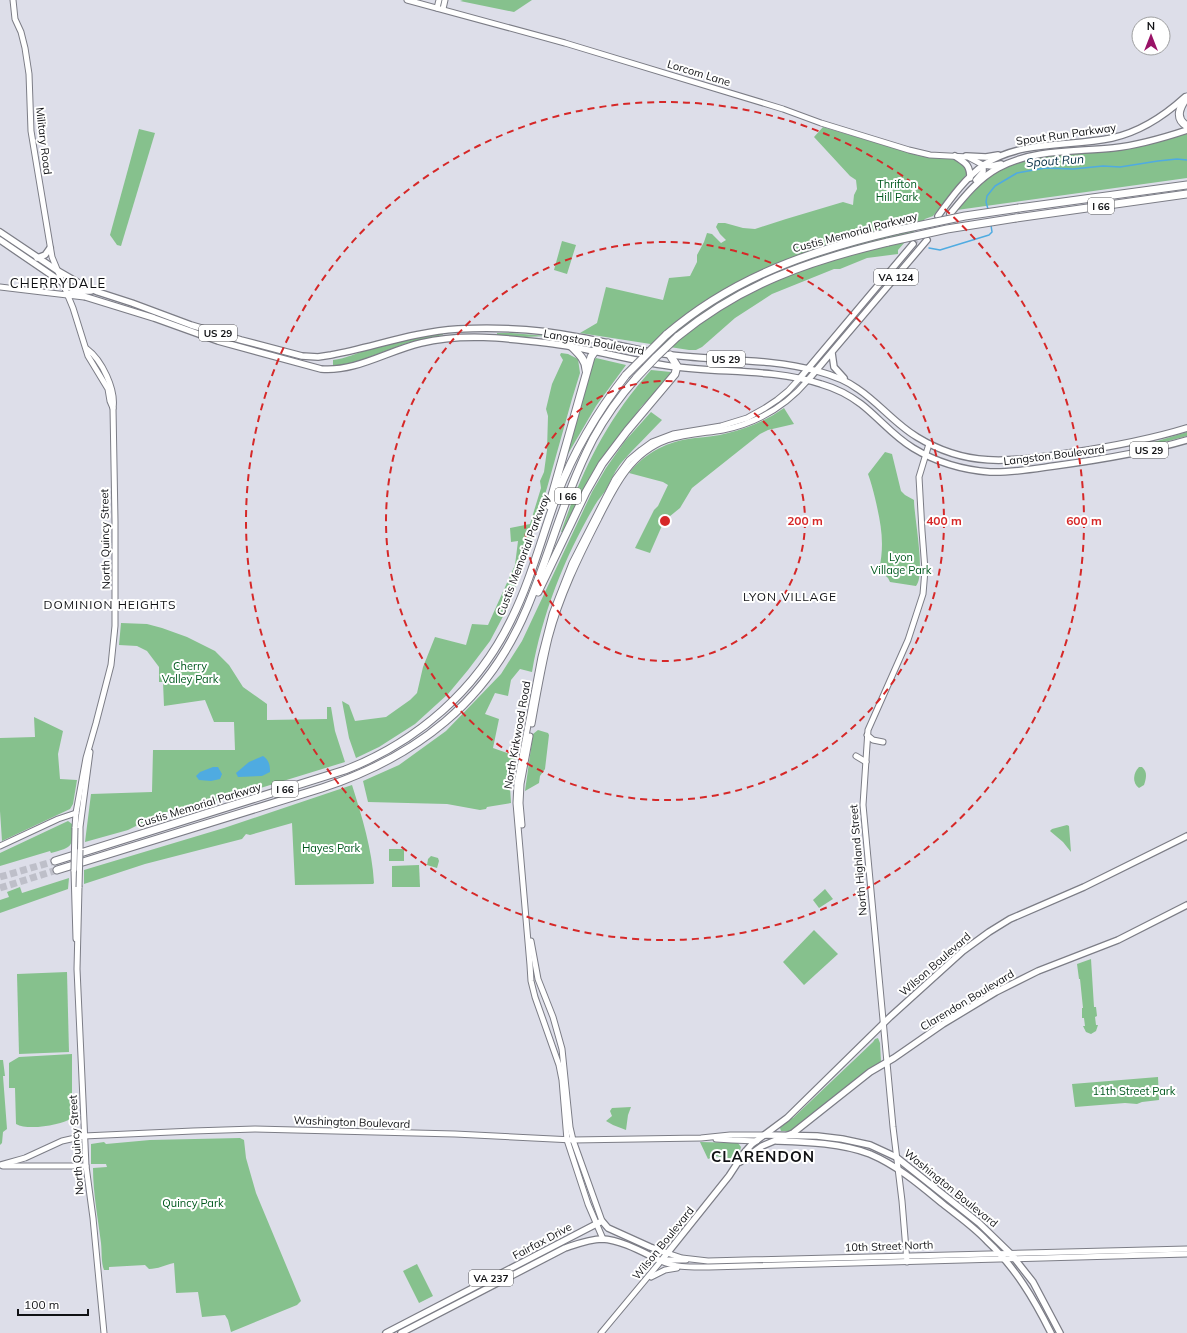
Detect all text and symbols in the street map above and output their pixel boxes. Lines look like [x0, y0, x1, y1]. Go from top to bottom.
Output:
north arrow [1131, 16, 1171, 56]
text: N [1147, 19, 1155, 33]
street label: Lorcom Lane [666, 57, 732, 89]
street label: Military Road [33, 107, 55, 175]
street label: Spout Run Parkway [1015, 120, 1117, 148]
water label: Spout Run [1025, 151, 1084, 170]
park label: Thrifton Hill Park [876, 177, 918, 204]
road number: I 66 [1088, 198, 1114, 214]
street label: Custis Memorial Parkway [791, 209, 919, 255]
road number: VA 124 [874, 269, 918, 285]
district label: CHERRYDALE [10, 275, 106, 291]
road number: US 29 [199, 325, 237, 341]
street label: Langston Boulevard [543, 326, 645, 358]
road number: US 29 [707, 351, 745, 367]
street label: Langston Boulevard [1003, 442, 1105, 468]
road number: US 29 [1130, 442, 1168, 458]
road number: I 66 [555, 488, 581, 504]
street label: North Quincy Street [97, 489, 113, 589]
street label: Custis Memorial Parkway [493, 492, 553, 618]
text: 200 m [787, 513, 823, 528]
text: 400 m [926, 513, 962, 528]
text: 600 m [1066, 513, 1102, 528]
centre of rings [658, 514, 672, 528]
park label: Lyon Village Park [871, 550, 932, 577]
district label: LYON VILLAGE [743, 589, 837, 604]
district label: DOMINION HEIGHTS [44, 597, 176, 612]
park label: Cherry Valley Park [162, 659, 219, 686]
street label: North Kirkwood Road [501, 680, 533, 790]
street label: Custis Memorial Parkway [135, 779, 263, 831]
road number: I 66 [272, 781, 298, 797]
street label: North Highland Street [846, 804, 870, 916]
park label: Hayes Park [302, 841, 360, 855]
street label: Wilson Boulevard [896, 929, 974, 999]
street label: Clarendon Boulevard [918, 966, 1016, 1034]
park label: 11th Street Park [1093, 1084, 1176, 1098]
street label: North Quincy Street [66, 1094, 86, 1196]
street label: Washington Boulevard [293, 1113, 411, 1131]
street label: Washington Boulevard [901, 1146, 1001, 1230]
district label: CLARENDON [711, 1147, 815, 1166]
park label: Quincy Park [162, 1196, 224, 1210]
street label: Wilson Boulevard [629, 1204, 697, 1282]
street label: Fairfax Drive [510, 1220, 574, 1262]
street label: 10th Street North [844, 1237, 934, 1255]
road number: VA 237 [469, 1270, 513, 1286]
scale bar [18, 1291, 88, 1317]
text: 100 m [24, 1297, 59, 1312]

